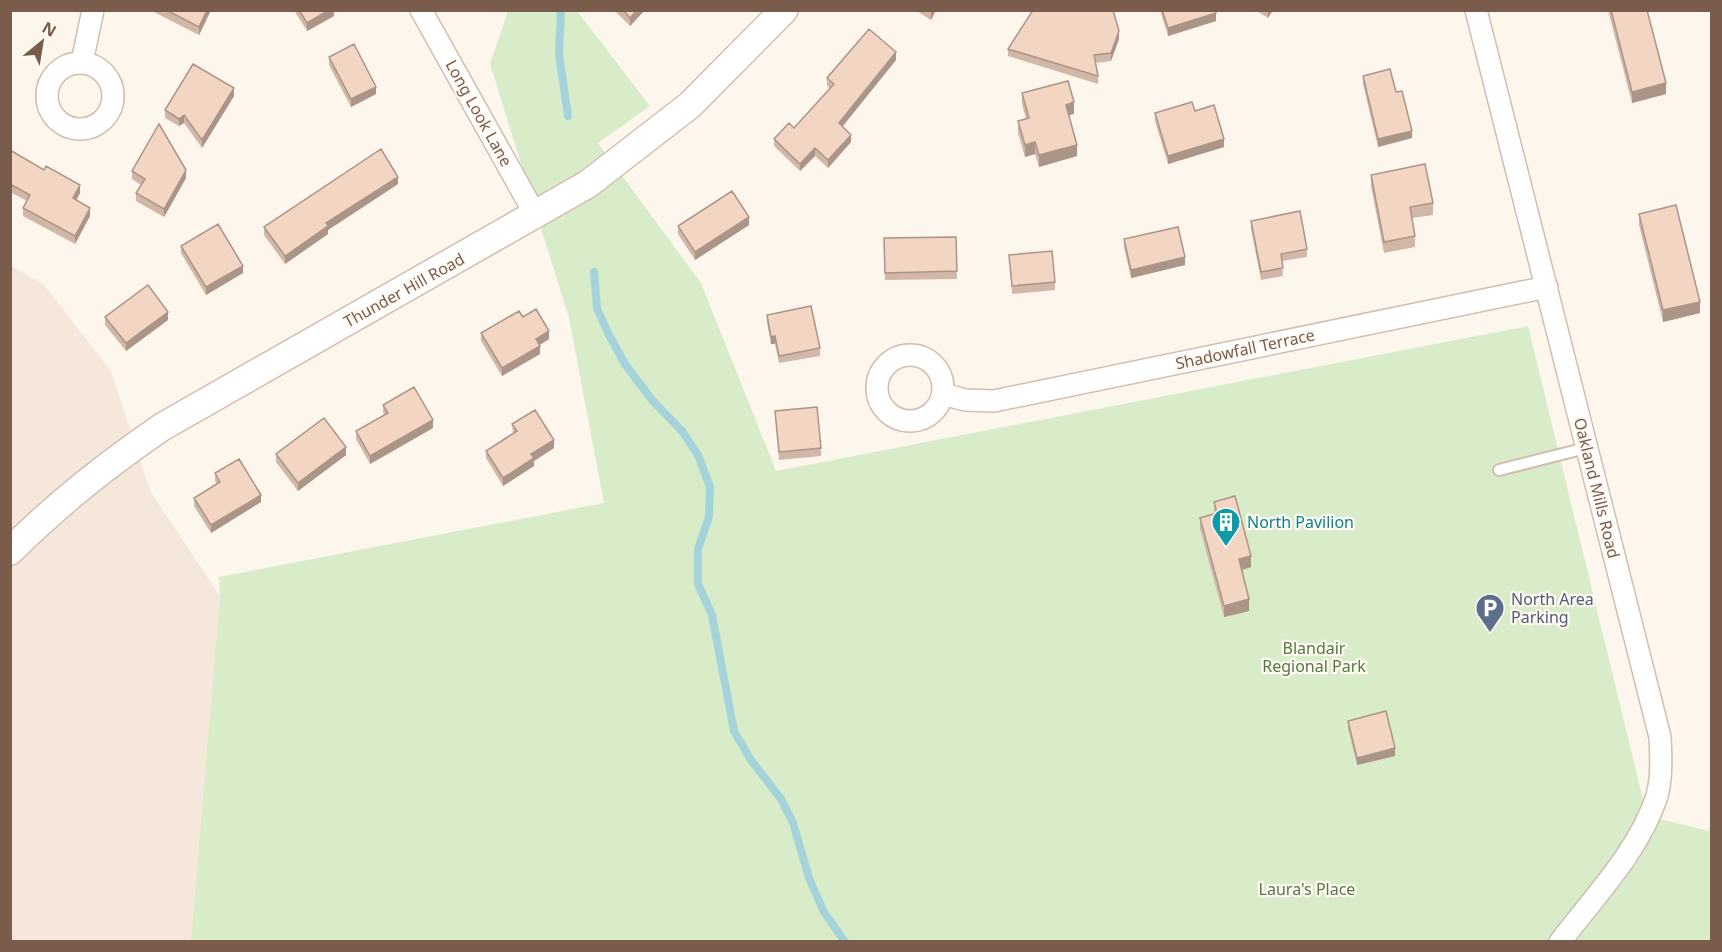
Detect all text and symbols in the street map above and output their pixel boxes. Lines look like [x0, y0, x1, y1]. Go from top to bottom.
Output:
north arrow [12, 12, 72, 72]
text: N [38, 16, 61, 42]
street label: Long Look Lane [441, 56, 517, 170]
street label: Thunder Hill Road [340, 248, 468, 332]
street label: Shadowfall Terrace [1173, 324, 1317, 374]
street label: Oakland Mills Road [1569, 415, 1625, 561]
building icon: North Pavilion [1210, 506, 1242, 548]
place label: North Pavilion [1247, 511, 1354, 533]
place label: North Area Parking [1511, 588, 1594, 628]
parking icon: North Area Parking [1474, 592, 1506, 634]
park label: Blandair Regional Park [1262, 637, 1366, 677]
park label: Laura's Place [1259, 878, 1355, 900]

